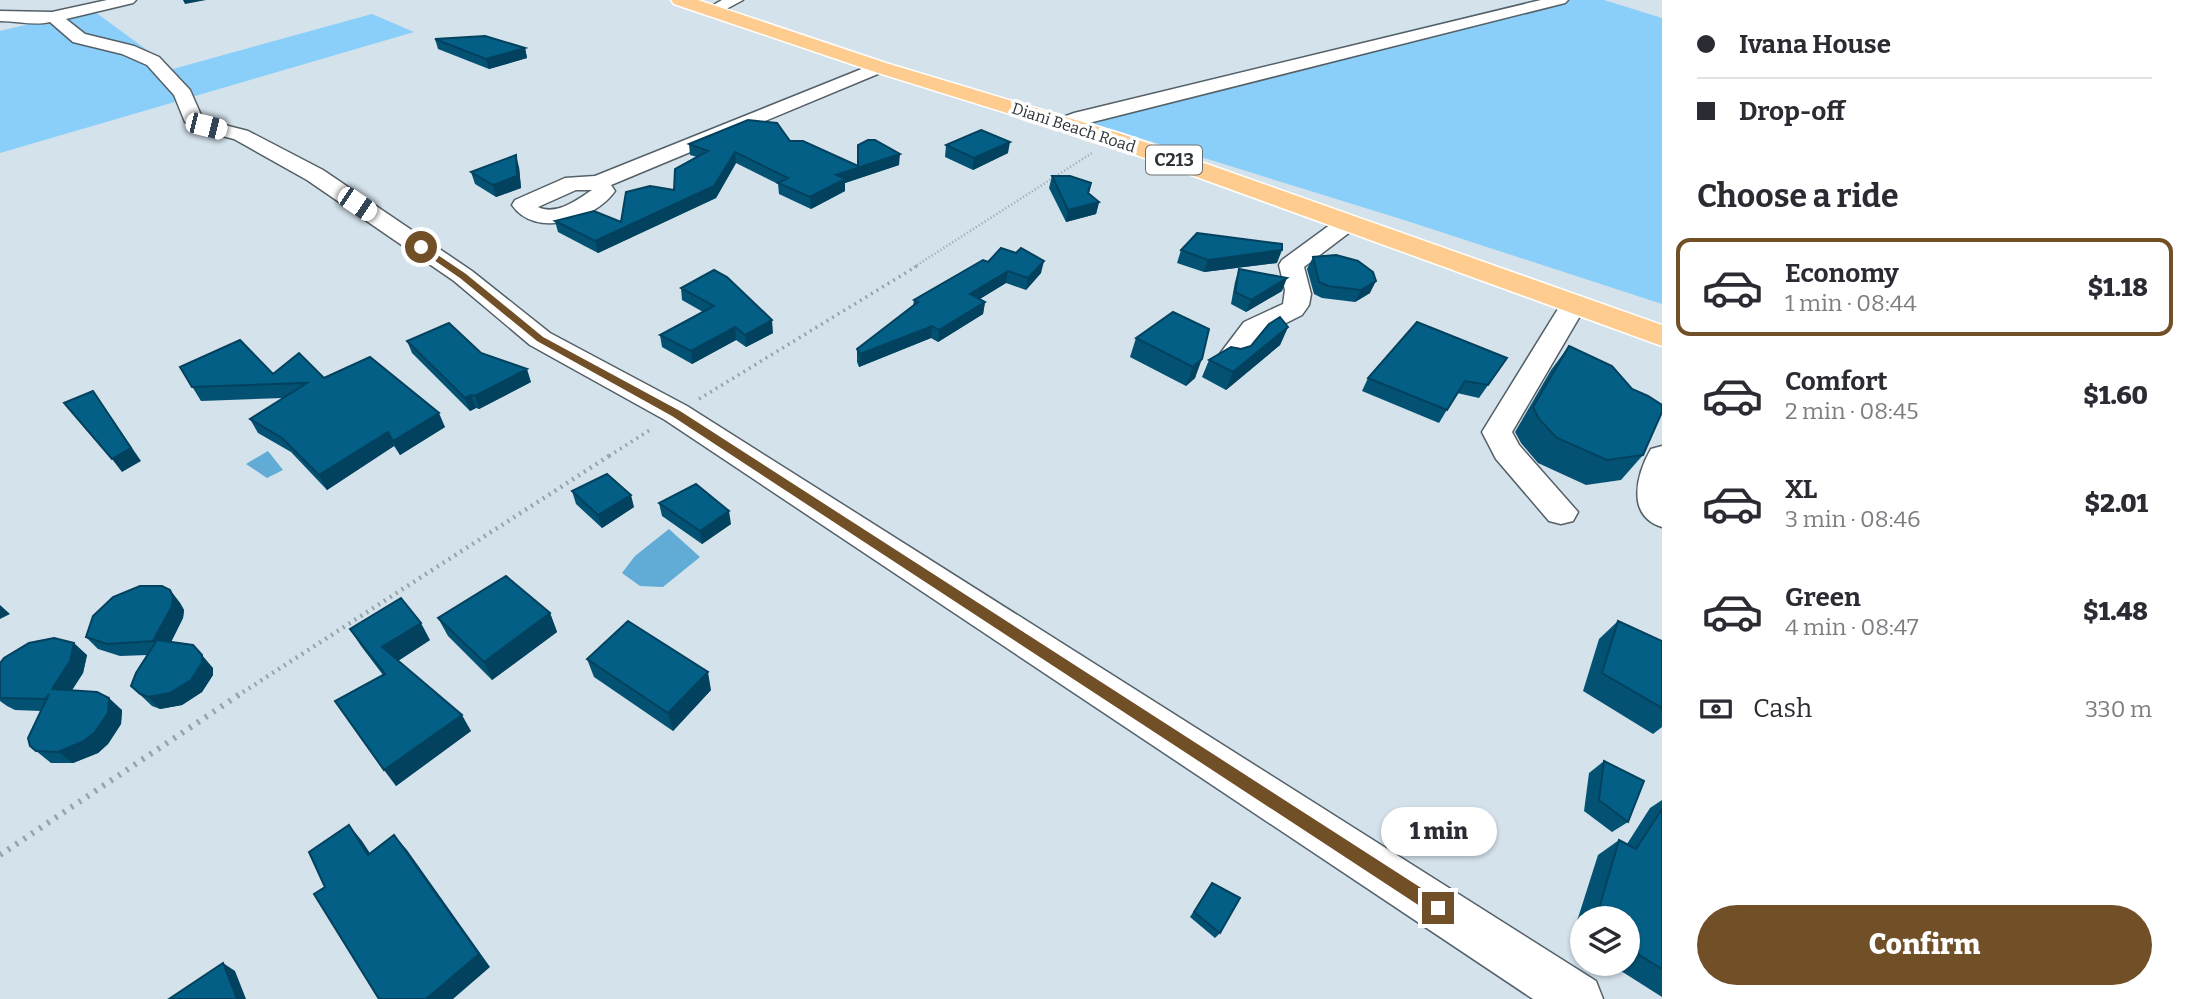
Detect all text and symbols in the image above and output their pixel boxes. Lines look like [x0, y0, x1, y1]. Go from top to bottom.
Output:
text: Ivana House [1739, 29, 1891, 60]
text: Drop-off [1739, 96, 1845, 127]
street label: Diani Beach Road [1010, 99, 1139, 157]
car [184, 111, 229, 141]
road number: C213 [1146, 146, 1202, 174]
text: Choose a ride [1697, 177, 1898, 215]
car [334, 184, 381, 224]
route start [405, 231, 437, 263]
icon: car [1701, 256, 1764, 319]
text: Economy [1785, 258, 1899, 289]
text: $1.18 [2088, 272, 2148, 303]
text: 1 min · 08:44 [1785, 289, 1917, 317]
icon: car [1701, 364, 1764, 427]
text: Comfort [1785, 366, 1888, 397]
text: $1.60 [2083, 380, 2148, 411]
text: 2 min · 08:45 [1785, 397, 1919, 425]
icon: car [1701, 472, 1764, 535]
text: XL [1785, 474, 1817, 505]
text: $2.01 [2084, 488, 2148, 519]
text: 3 min · 08:46 [1785, 505, 1920, 533]
icon: car [1701, 580, 1764, 643]
text: Green [1785, 582, 1861, 613]
text: $1.48 [2083, 596, 2148, 627]
text: 4 min · 08:47 [1785, 613, 1919, 641]
icon: cash [1697, 690, 1735, 728]
text: Cash [1753, 693, 1812, 724]
text: 330 m [2085, 695, 2152, 723]
callout: 1 min [1380, 806, 1496, 856]
text: 1 min [1410, 817, 1468, 845]
route end [1422, 892, 1454, 924]
button: Confirm [1697, 905, 2152, 985]
map controls [1570, 906, 1640, 976]
button: layers [1570, 906, 1640, 976]

